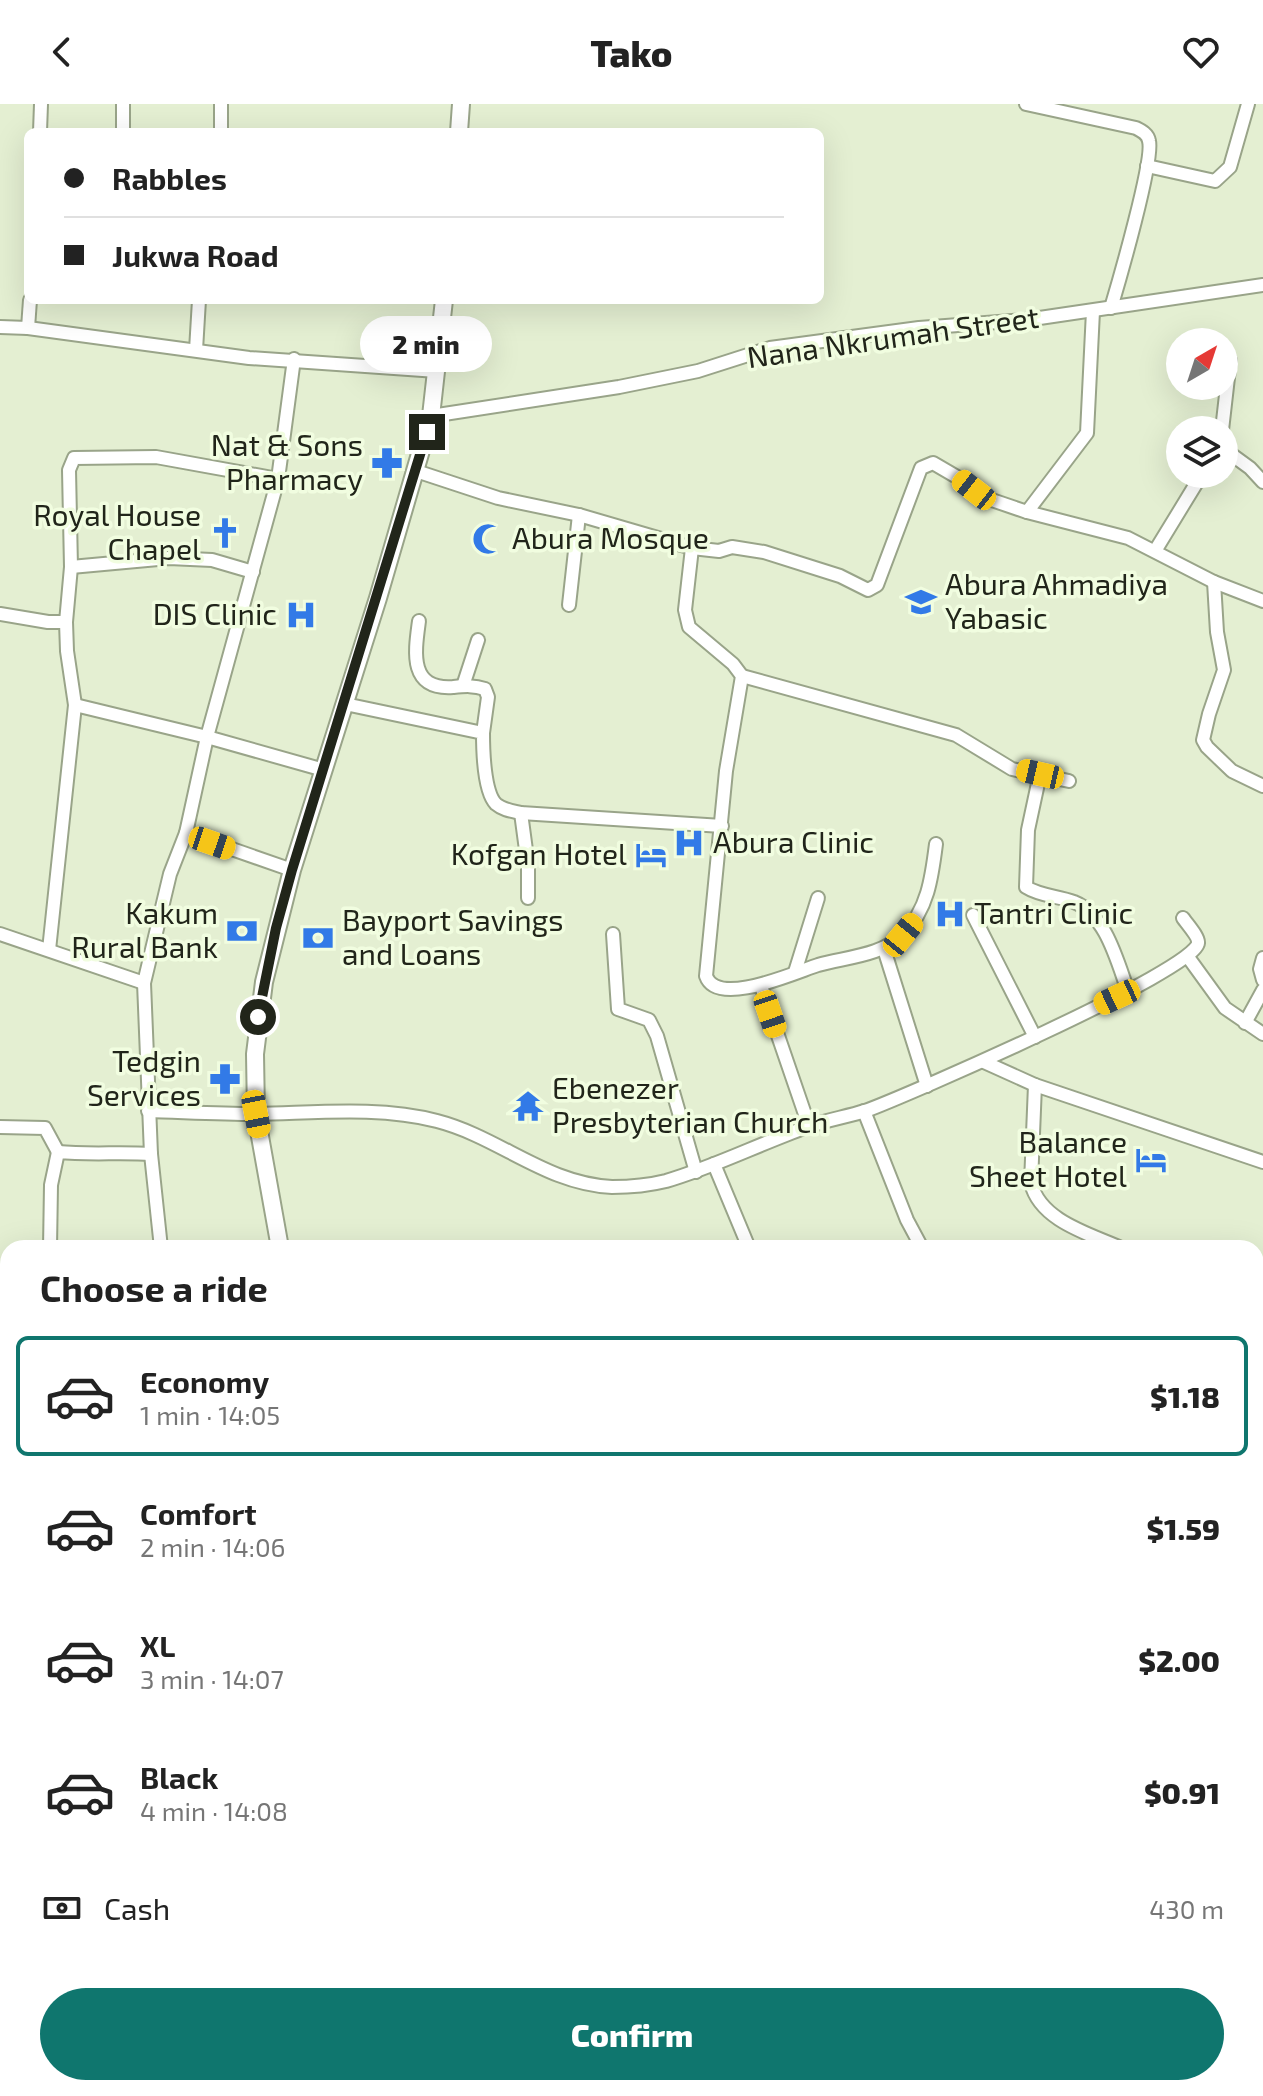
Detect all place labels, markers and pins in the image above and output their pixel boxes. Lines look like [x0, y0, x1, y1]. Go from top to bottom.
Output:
place label: Nat & Sons Pharmacy [211, 426, 363, 496]
pharmacy icon: Nat & Sons Pharmacy [370, 446, 404, 480]
place label: Royal House Chapel [33, 496, 201, 566]
church icon: Royal House Chapel [208, 516, 242, 550]
place label: Abura Mosque [512, 519, 709, 555]
mosque icon: Abura Mosque [471, 522, 505, 556]
place label: Abura Ahmadiya Yabasic [945, 565, 1168, 635]
school or university icon: Abura Ahmadiya Yabasic [904, 585, 938, 619]
place label: DIS Clinic [153, 595, 277, 631]
hospital icon: DIS Clinic [284, 598, 318, 632]
place label: Abura Clinic [713, 823, 874, 859]
hospital icon: Abura Clinic [672, 826, 706, 860]
place label: Kofgan Hotel [451, 835, 627, 871]
hotel icon: Kofgan Hotel [634, 838, 668, 872]
place label: Kakum Rural Bank [71, 894, 218, 964]
place label: Tantri Clinic [974, 894, 1133, 930]
hospital icon: Tantri Clinic [933, 897, 967, 931]
place label: Bayport Savings and Loans [342, 901, 564, 971]
bank icon: Kakum Rural Bank [225, 914, 259, 948]
bank icon: Bayport Savings and Loans [301, 921, 335, 955]
place label: Tedgin Services [87, 1042, 201, 1112]
pharmacy icon: Tedgin Services [208, 1062, 242, 1096]
place label: Ebenezer Presbyterian Church [552, 1069, 828, 1139]
temple icon: Ebenezer Presbyterian Church [511, 1089, 545, 1123]
place label: Balance Sheet Hotel [969, 1123, 1127, 1193]
hotel icon: Balance Sheet Hotel [1134, 1143, 1168, 1177]

